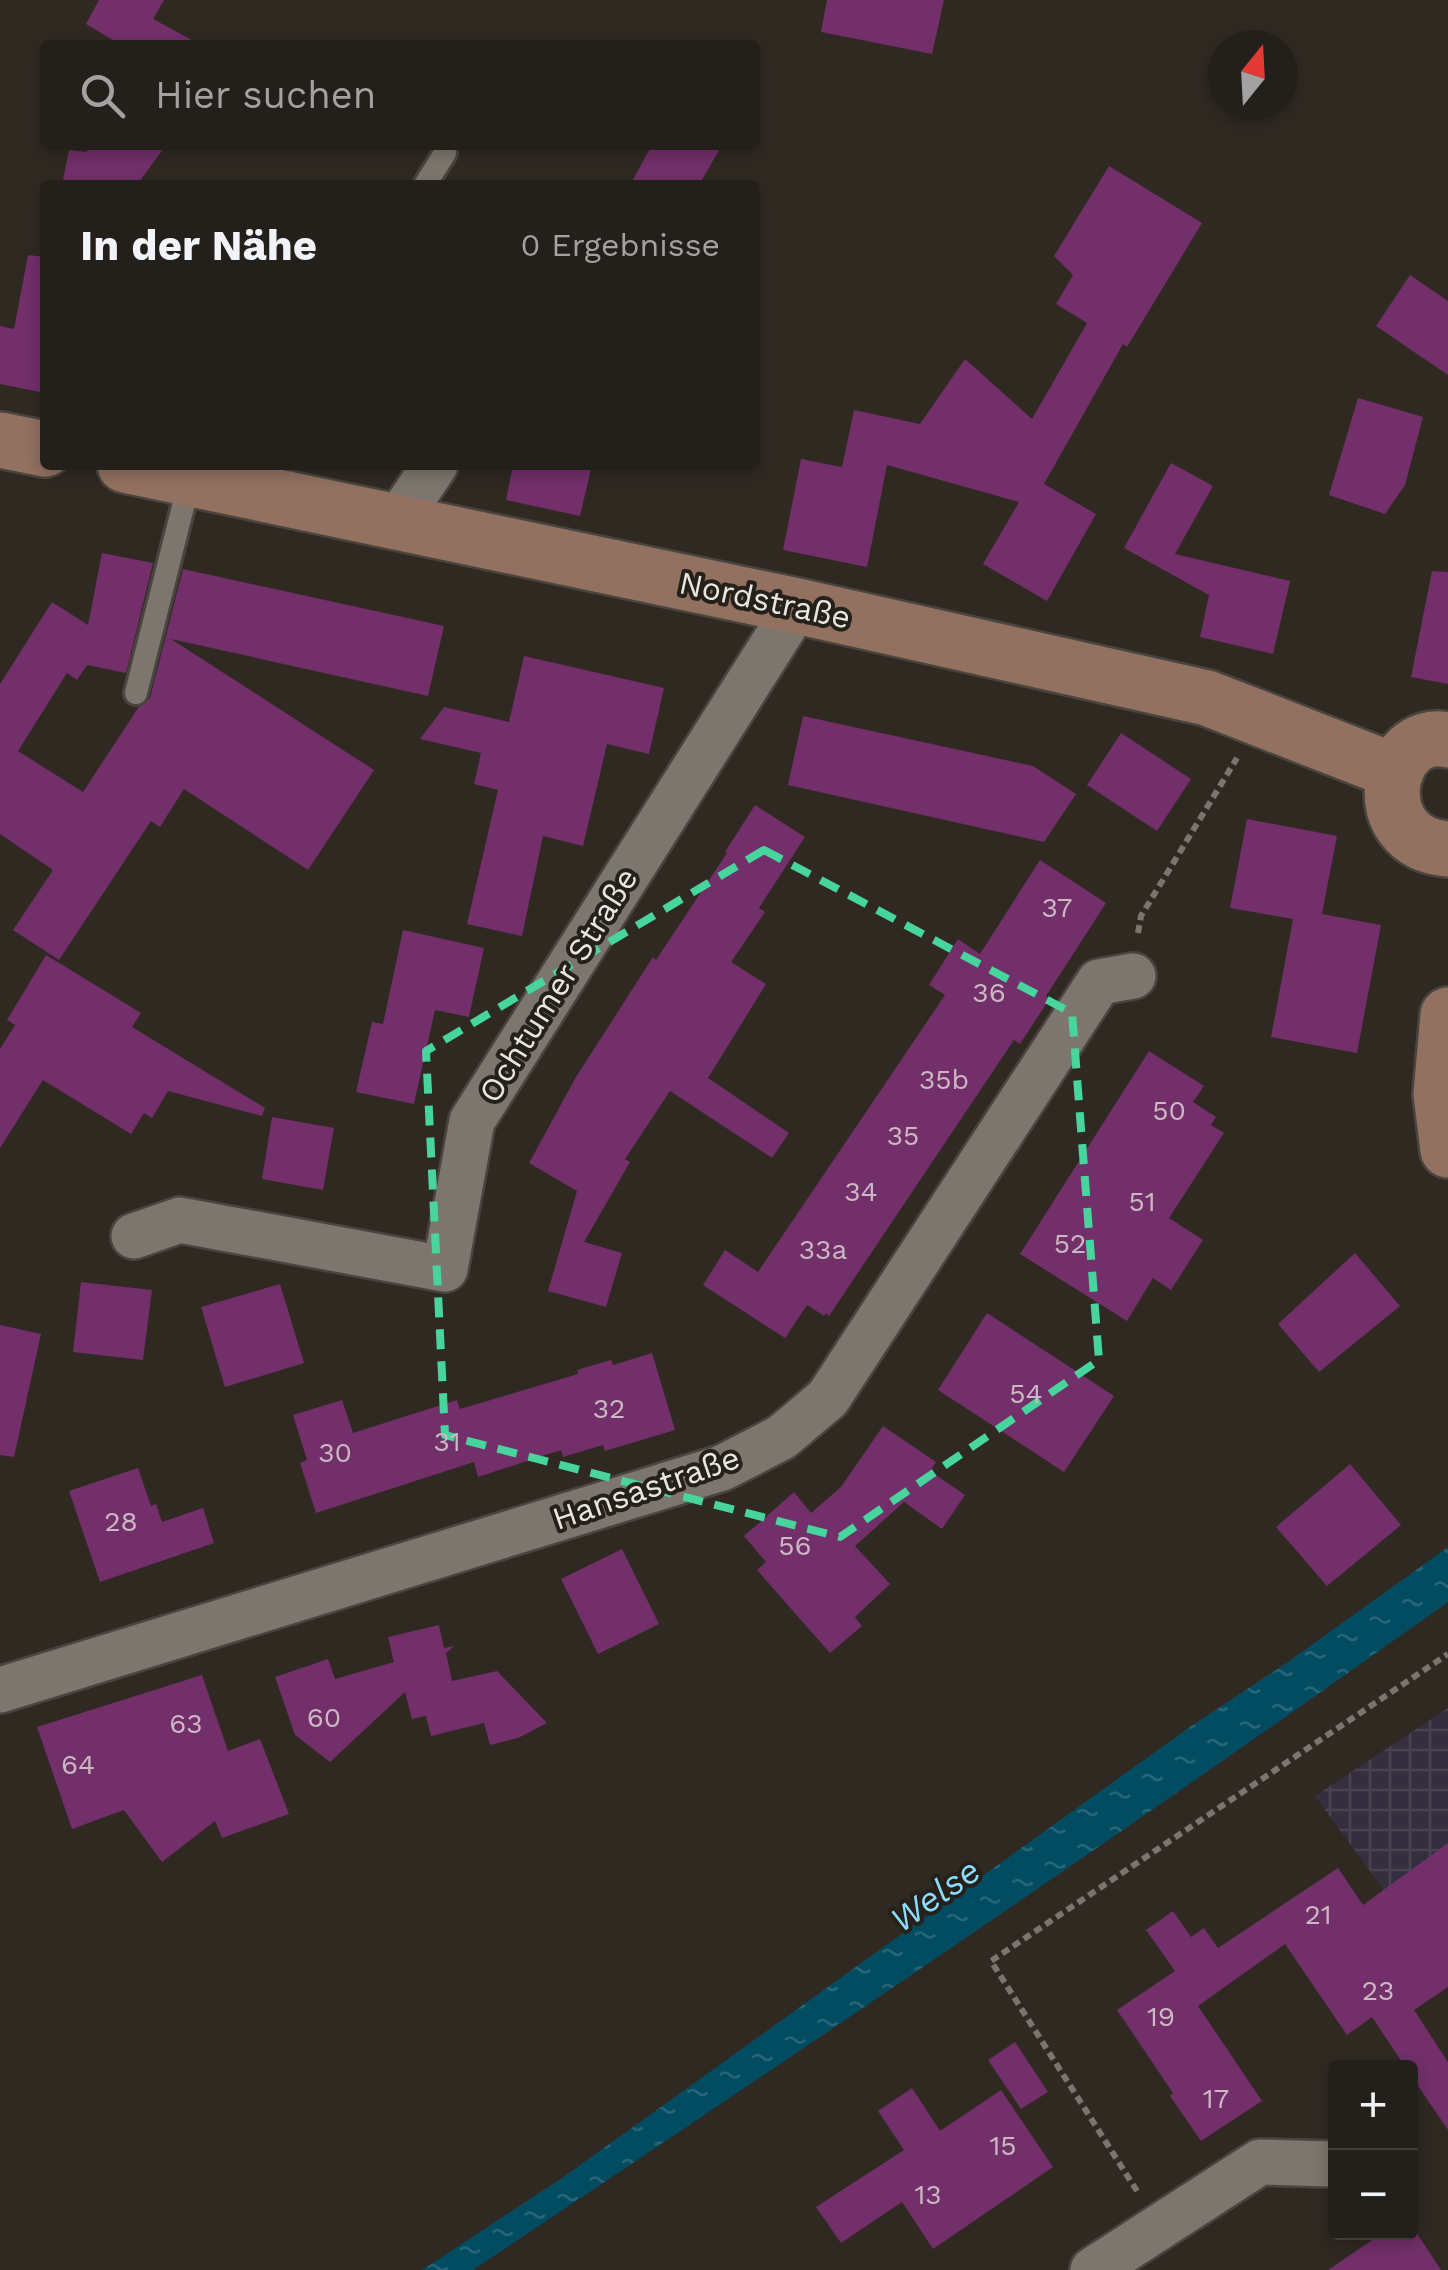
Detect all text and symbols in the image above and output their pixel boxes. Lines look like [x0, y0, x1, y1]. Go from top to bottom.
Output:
north arrow [1208, 30, 1298, 120]
search box [40, 40, 760, 150]
icon: search [75, 68, 130, 123]
text: Hier suchen [155, 73, 376, 117]
text: In der Nähe [80, 221, 317, 270]
text: 0 Ergebnisse [520, 226, 720, 264]
street label: Nordstraße [676, 563, 854, 637]
street label: Ochtumer Straße [470, 861, 646, 1109]
house number: 37 [1042, 891, 1072, 924]
house number: 36 [972, 976, 1006, 1009]
house number: 35b [919, 1063, 969, 1096]
house number: 50 [1152, 1094, 1186, 1127]
house number: 35 [887, 1119, 919, 1152]
house number: 34 [844, 1175, 878, 1208]
house number: 51 [1128, 1185, 1156, 1218]
house number: 52 [1054, 1227, 1086, 1260]
house number: 33a [799, 1233, 847, 1266]
house number: 54 [1009, 1377, 1043, 1410]
house number: 32 [593, 1392, 625, 1425]
house number: 31 [433, 1425, 461, 1458]
house number: 30 [318, 1436, 352, 1469]
street label: Hansastraße [547, 1438, 745, 1538]
house number: 28 [104, 1505, 138, 1538]
house number: 56 [778, 1529, 812, 1562]
house number: 60 [307, 1701, 341, 1734]
house number: 63 [169, 1707, 203, 1740]
house number: 64 [61, 1748, 95, 1781]
water label: Welse [882, 1849, 988, 1941]
house number: 21 [1304, 1898, 1332, 1931]
house number: 23 [1362, 1974, 1394, 2007]
house number: 19 [1147, 2000, 1175, 2033]
map controls [1328, 2060, 1418, 2240]
button: + [1328, 2060, 1418, 2150]
house number: 17 [1203, 2082, 1229, 2115]
house number: 15 [989, 2129, 1017, 2162]
button: − [1328, 2150, 1418, 2240]
house number: 13 [914, 2178, 942, 2211]

